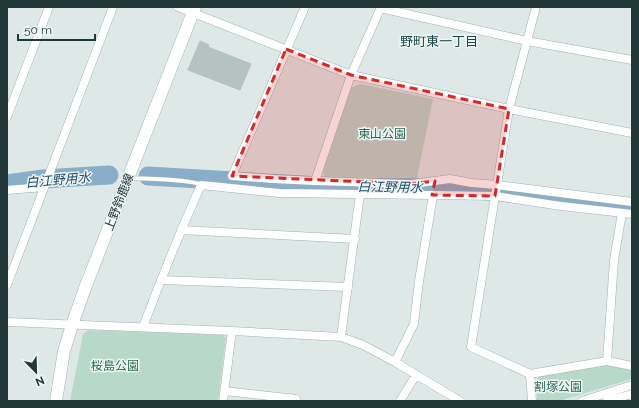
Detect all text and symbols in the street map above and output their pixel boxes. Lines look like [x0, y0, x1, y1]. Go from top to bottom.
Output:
scale bar [18, 16, 95, 42]
text: 50 m [24, 23, 52, 37]
district label: 野町東一丁目 [400, 34, 478, 49]
park label: 東山公園 [358, 127, 406, 141]
water label: 白江野用水 [25, 170, 93, 190]
street label: 上野鈴鹿線 [102, 171, 136, 233]
water label: 白江野用水 [357, 179, 425, 195]
north arrow [16, 352, 56, 392]
park label: 桜島公園 [91, 359, 139, 373]
text: N [33, 373, 46, 388]
park label: 割塚公園 [534, 380, 582, 394]

